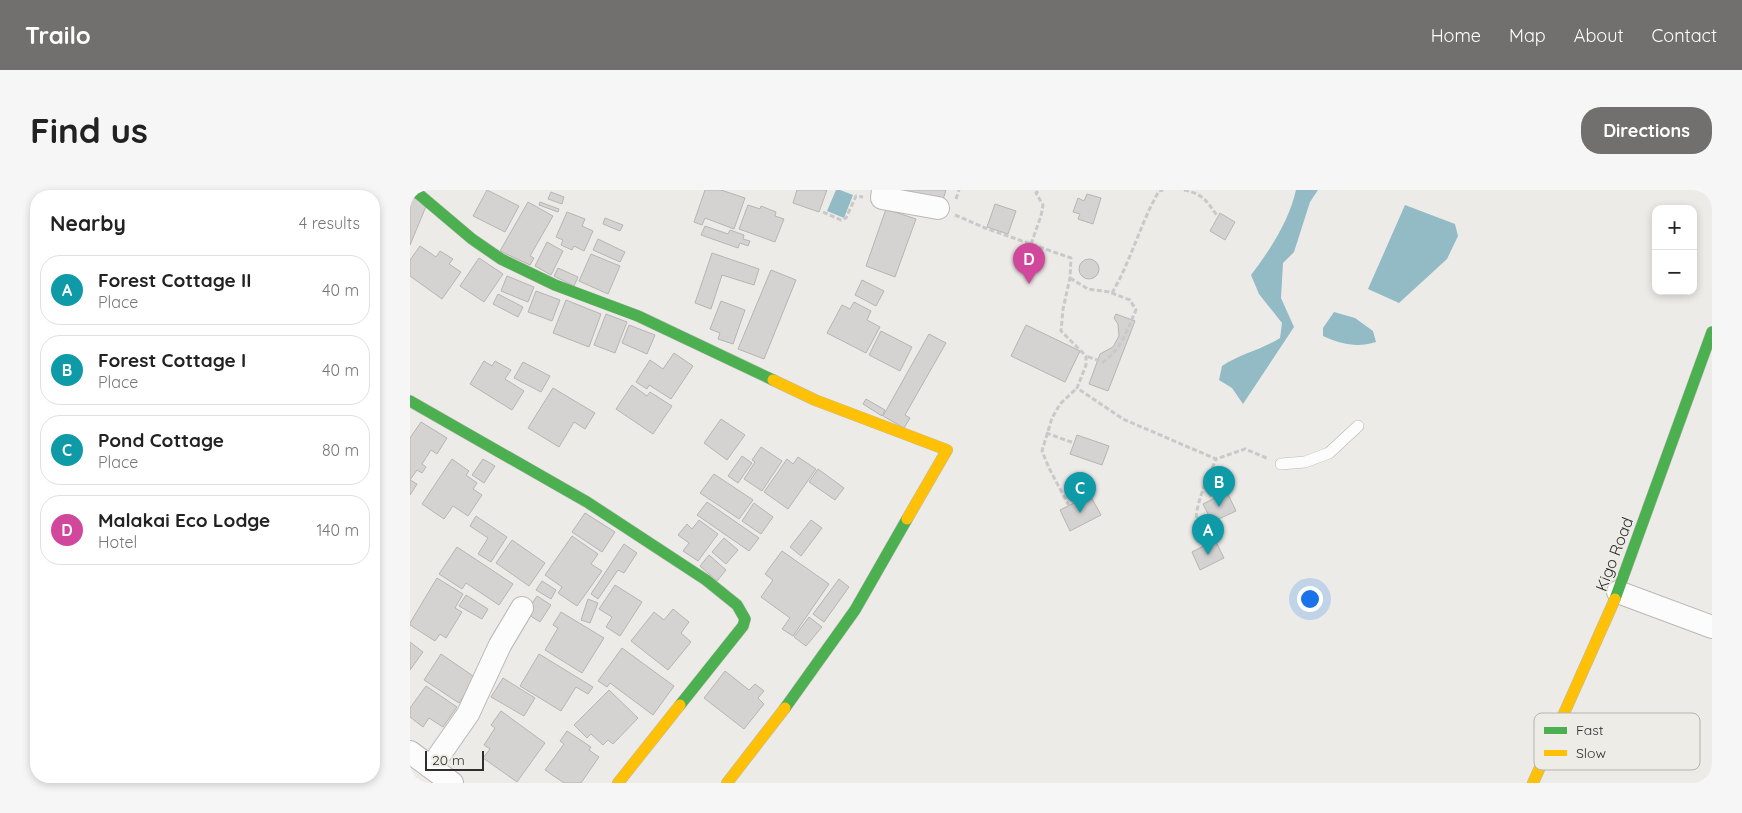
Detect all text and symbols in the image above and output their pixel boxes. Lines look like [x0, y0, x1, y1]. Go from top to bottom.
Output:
text: Trailo [25, 20, 91, 50]
text: Home [1431, 24, 1481, 47]
text: Map [1509, 24, 1546, 47]
text: About [1574, 24, 1624, 47]
text: Contact [1652, 24, 1717, 47]
button: Directions [1581, 107, 1712, 154]
text: Find us [30, 108, 148, 152]
map controls [1652, 205, 1697, 295]
button: + [1652, 205, 1697, 250]
text: Nearby [50, 210, 126, 236]
text: 4 results [299, 213, 360, 233]
pin: D [1013, 243, 1045, 284]
button: − [1652, 250, 1697, 295]
text: Forest Cottage II [98, 268, 252, 292]
text: A [62, 280, 72, 300]
text: 40 m [322, 280, 359, 300]
text: Place [98, 292, 138, 312]
text: Forest Cottage I [98, 348, 246, 372]
text: B [62, 360, 72, 380]
text: 40 m [322, 360, 359, 380]
text: Place [98, 372, 138, 392]
text: Pond Cottage [98, 428, 224, 452]
text: C [62, 440, 72, 460]
text: 80 m [322, 440, 359, 460]
text: Place [98, 452, 138, 472]
pin: B [1203, 466, 1235, 507]
pin: C [1064, 472, 1096, 513]
text: Malakai Eco Lodge [98, 508, 270, 532]
pin: A [1192, 514, 1224, 555]
street label: Kigo Road [1591, 514, 1637, 594]
text: D [61, 520, 73, 540]
text: 140 m [316, 520, 359, 540]
text: Hotel [98, 532, 137, 552]
your location [1297, 586, 1323, 612]
legend [1534, 713, 1700, 770]
text: Fast [1576, 721, 1604, 739]
text: Slow [1576, 744, 1606, 762]
scale bar [425, 748, 484, 771]
text: 20 m [432, 751, 465, 769]

